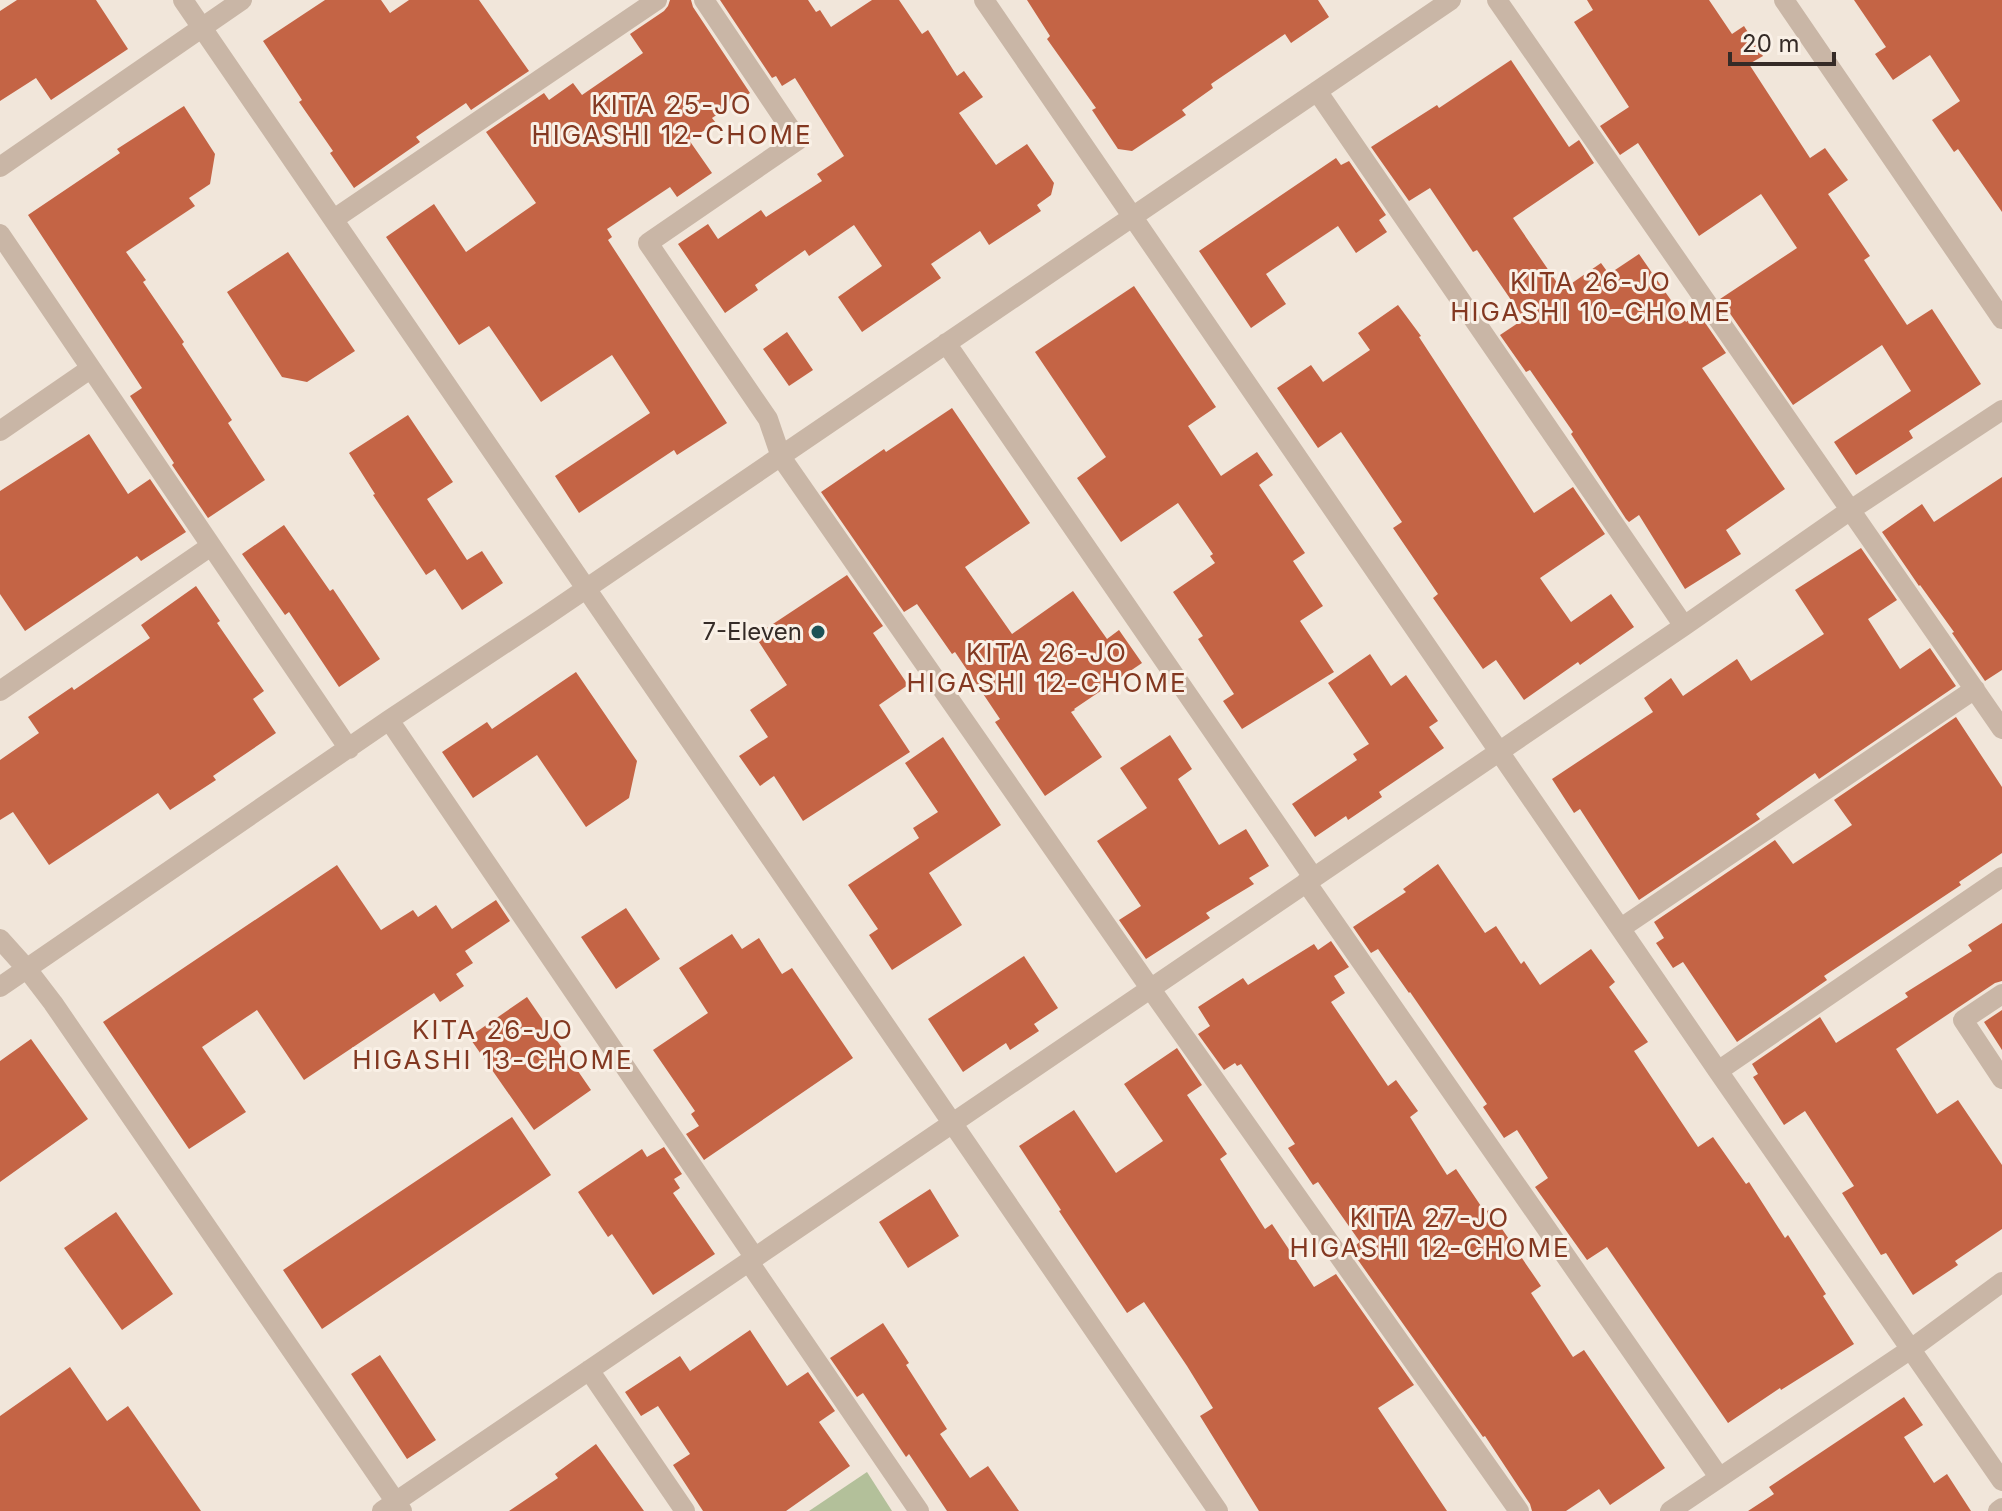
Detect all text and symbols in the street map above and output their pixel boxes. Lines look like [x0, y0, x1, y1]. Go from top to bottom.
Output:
scale bar [1730, 16, 1834, 66]
text: 20 m [1742, 29, 1800, 58]
district label: KITA 25-JO HIGASHI 12-CHOME [531, 89, 813, 150]
district label: KITA 26-JO HIGASHI 10-CHOME [1450, 266, 1732, 327]
place label: 7-Eleven [702, 617, 802, 646]
marker: 7-Eleven [809, 623, 827, 641]
district label: KITA 26-JO HIGASHI 12-CHOME [906, 637, 1188, 698]
district label: KITA 26-JO HIGASHI 13-CHOME [352, 1014, 634, 1075]
district label: KITA 27-JO HIGASHI 12-CHOME [1289, 1202, 1571, 1263]

